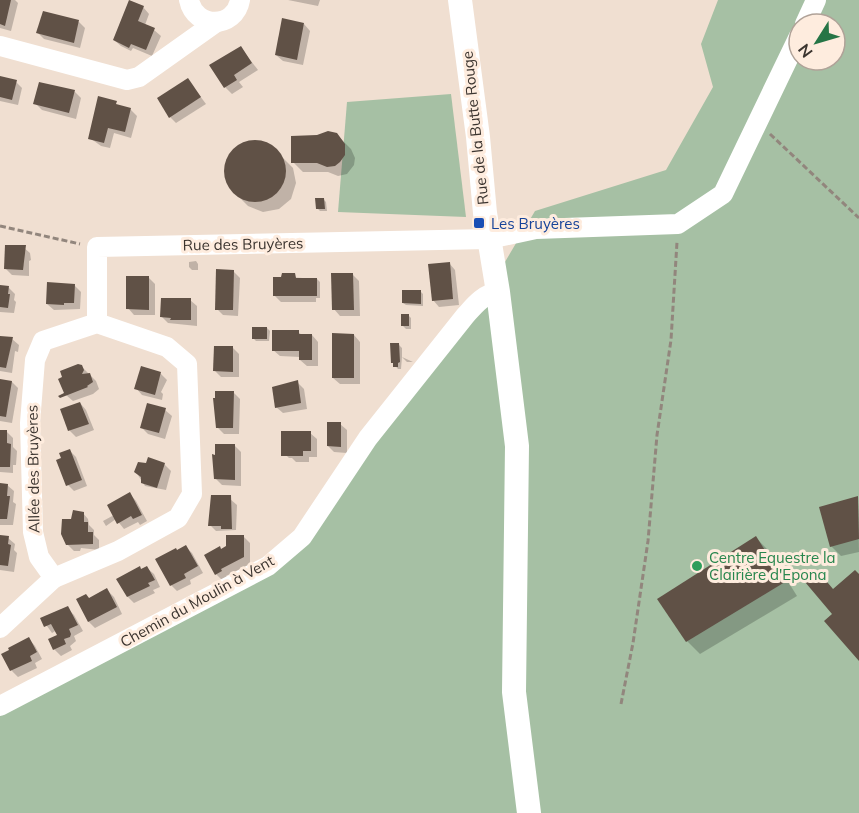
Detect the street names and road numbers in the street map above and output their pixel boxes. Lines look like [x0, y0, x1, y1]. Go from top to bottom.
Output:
street label: Rue de la Butte Rouge [457, 50, 493, 206]
street label: Rue des Bruyères [182, 233, 304, 255]
street label: Allée des Bruyères [22, 405, 44, 533]
street label: Chemin du Moulin à Vent [117, 551, 277, 651]

